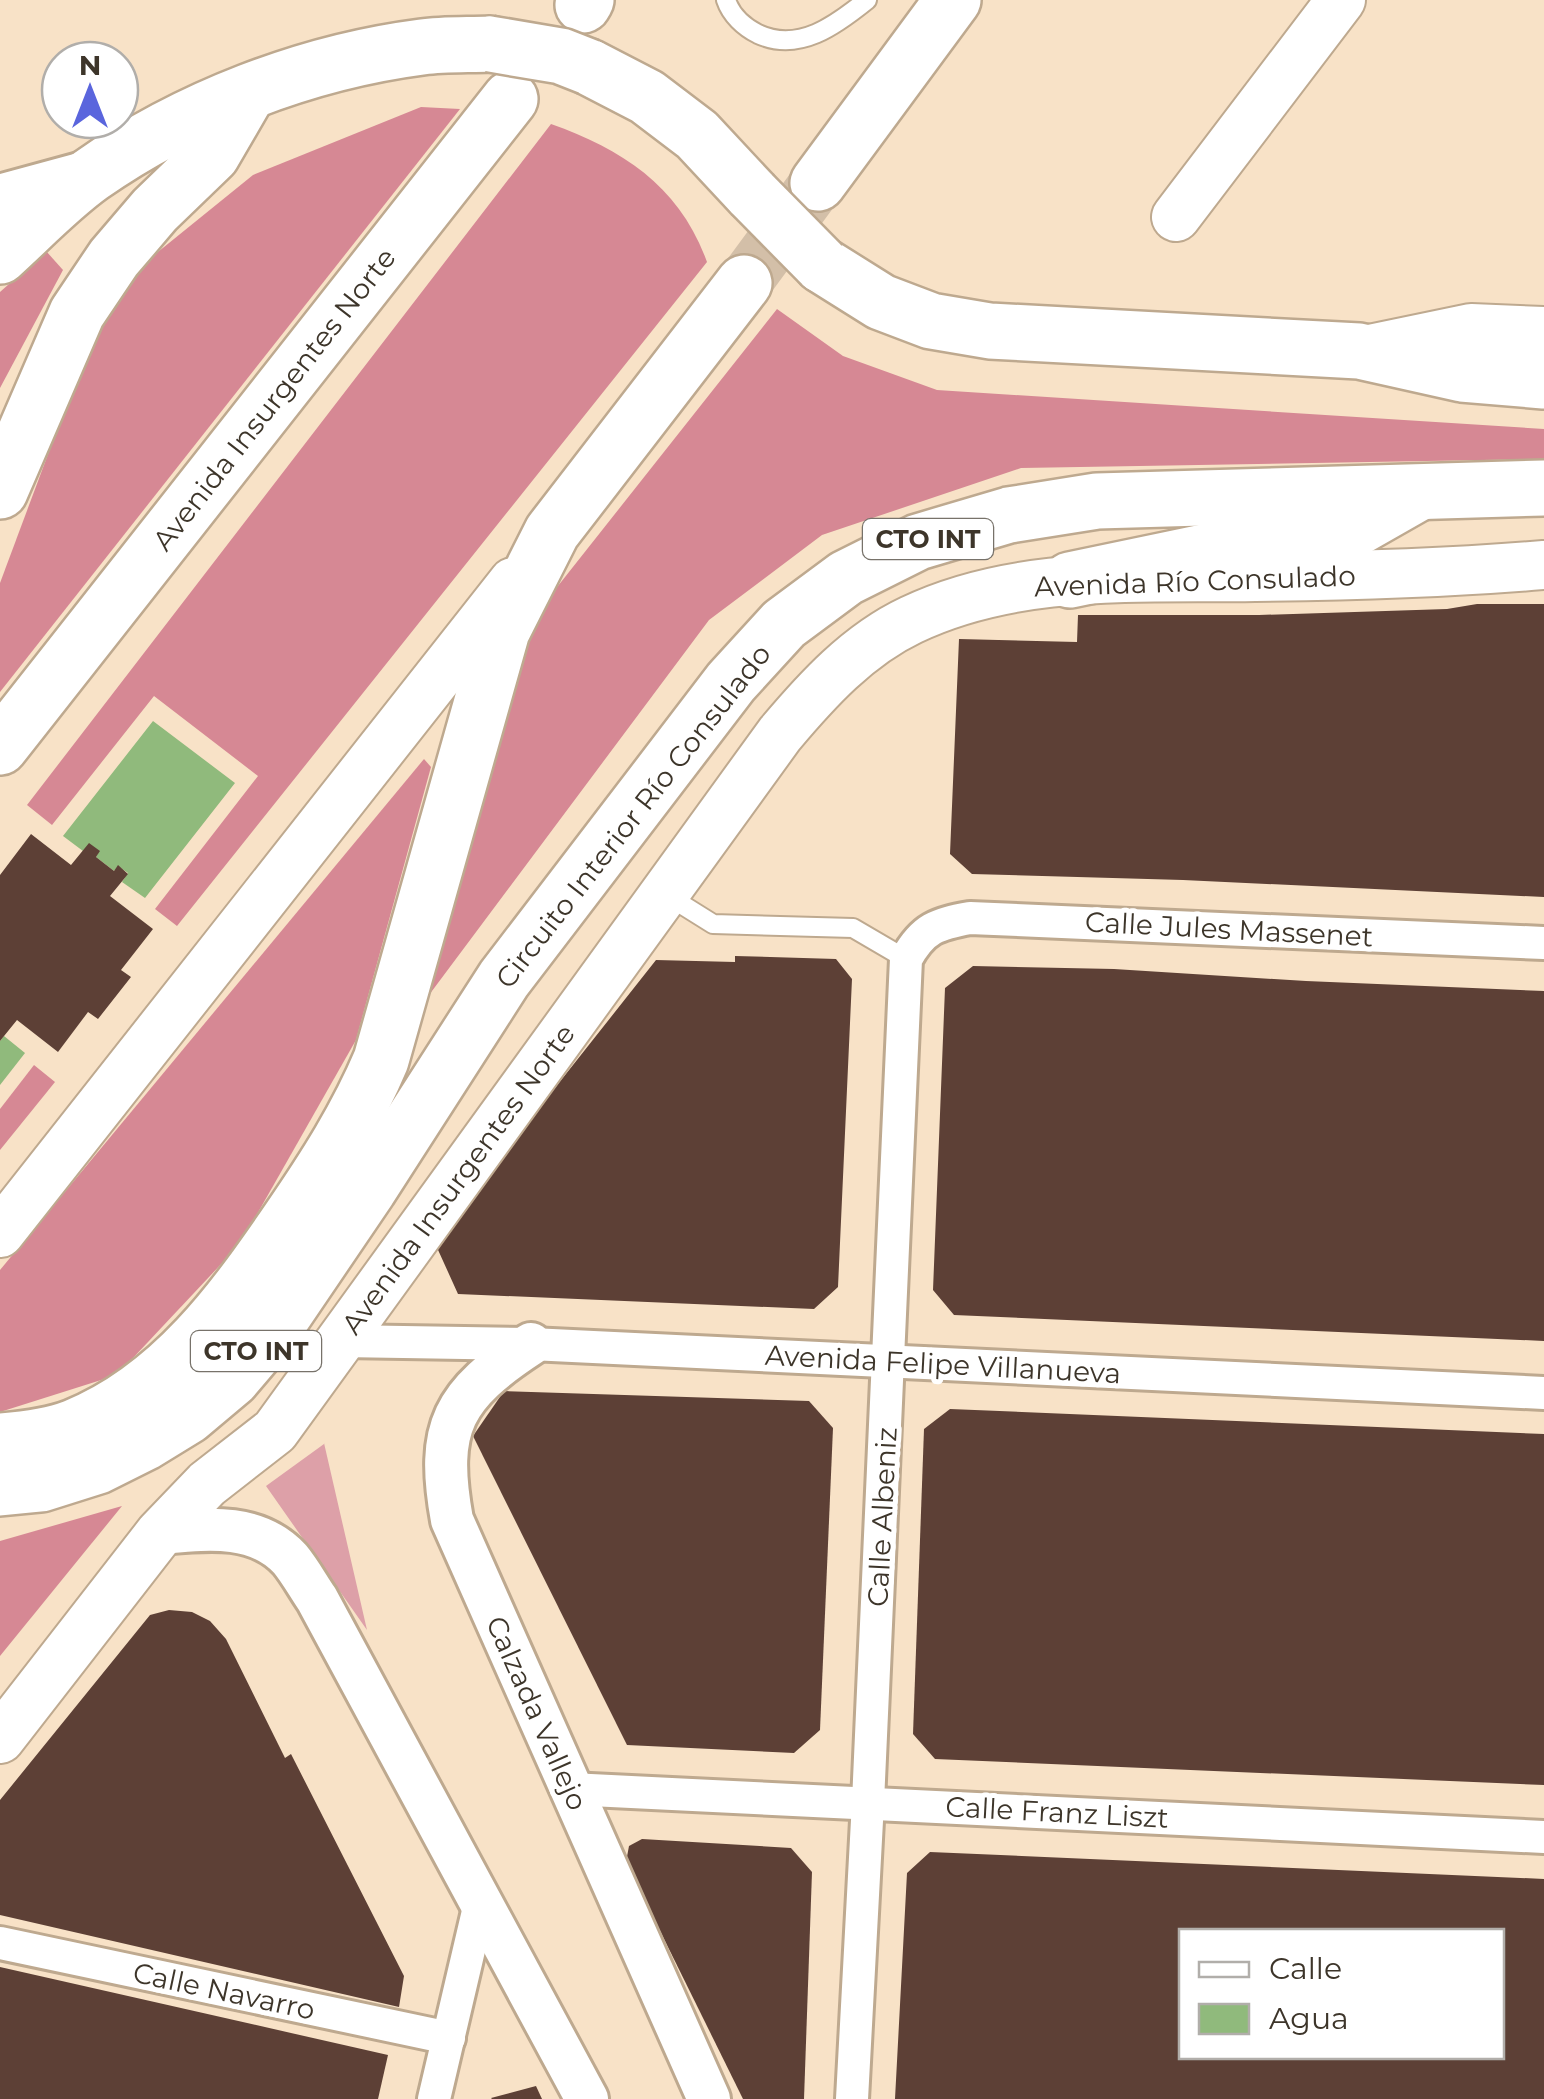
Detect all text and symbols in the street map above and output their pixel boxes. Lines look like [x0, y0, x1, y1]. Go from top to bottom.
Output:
north arrow [40, 40, 140, 140]
text: N [79, 48, 101, 82]
street label: Avenida Insurgentes Norte [145, 241, 403, 557]
road number: CTO INT [863, 519, 993, 559]
street label: Avenida Río Consulado [1034, 558, 1356, 604]
street label: Circuito Interior Río Consulado [488, 637, 778, 995]
street label: Calle Jules Massenet [1084, 904, 1374, 954]
street label: Avenida Insurgentes Norte [334, 1018, 582, 1340]
road number: CTO INT [191, 1331, 321, 1371]
street label: Avenida Felipe Villanueva [764, 1338, 1122, 1390]
street label: Calle Albeniz [860, 1426, 904, 1608]
street label: Calzada Vallejo [479, 1611, 595, 1815]
street label: Calle Franz Liszt [945, 1789, 1169, 1835]
legend [1179, 1929, 1504, 2059]
text: Calle [1269, 1950, 1342, 1987]
street label: Calle Navarro [130, 1955, 318, 2027]
text: Agua [1269, 2000, 1349, 2037]

